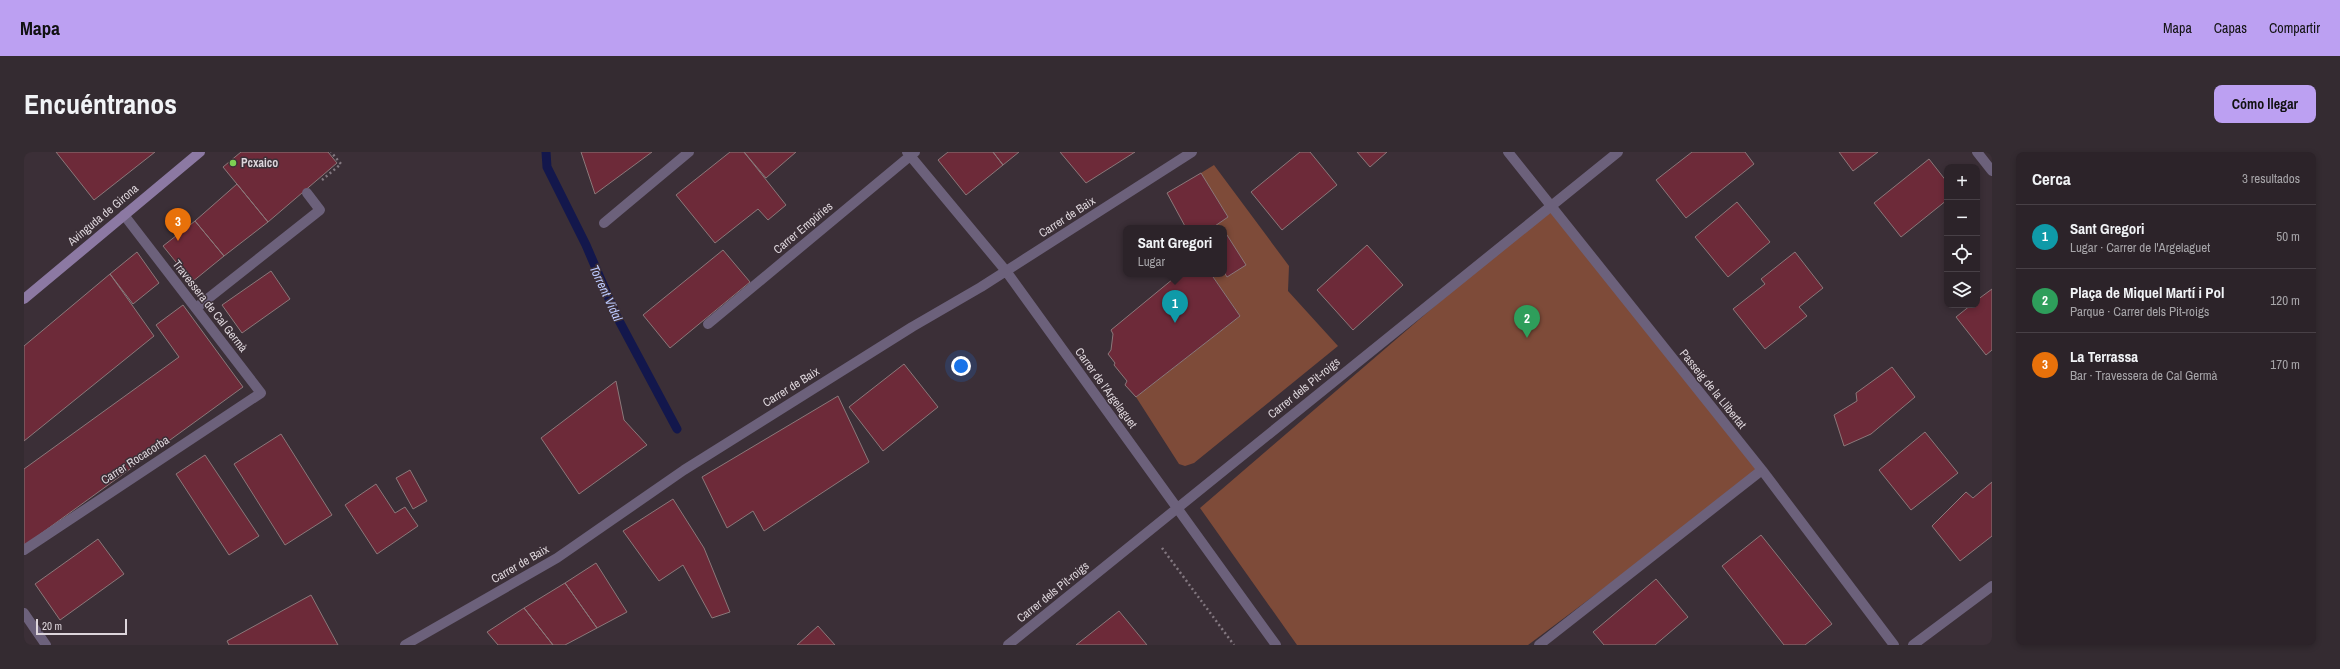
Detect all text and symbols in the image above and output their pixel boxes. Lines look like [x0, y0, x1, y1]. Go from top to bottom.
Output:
text: Mapa [20, 15, 60, 41]
text: Mapa [2163, 19, 2192, 37]
text: Capas [2214, 19, 2247, 37]
text: Compartir [2269, 19, 2320, 37]
text: Encuéntranos [24, 85, 177, 123]
button: Cómo llegar [2214, 85, 2316, 123]
place label: Pcxaico [241, 155, 278, 171]
marker: Pcxaico [228, 158, 238, 168]
map controls [1944, 164, 1980, 308]
button: + [1944, 164, 1980, 200]
text: Cerca [2032, 167, 2071, 190]
text: 3 resultados [2242, 170, 2300, 187]
street label: Avinguda de Girona [63, 180, 142, 250]
street label: Carrer de Baix [1036, 193, 1098, 241]
street label: Carrer Empúries [770, 198, 836, 258]
button: − [1944, 200, 1980, 236]
pin: 3 [165, 208, 191, 241]
text: Sant Gregori [2070, 218, 2145, 239]
popup [1123, 225, 1227, 277]
text: 1 [2042, 228, 2048, 245]
text: 50 m [2276, 228, 2300, 245]
text: Sant Gregori [1138, 232, 1212, 253]
button: locate [1944, 236, 1980, 272]
text: Lugar · Carrer de l'Argelaguet [2070, 239, 2210, 256]
text: Lugar [1138, 253, 1165, 270]
street label: Travessera de Cal Germà [169, 257, 251, 356]
water label: Torrent Vidal [586, 262, 627, 324]
button: layers [1944, 272, 1980, 308]
text: Plaça de Miquel Martí i Pol [2070, 282, 2225, 303]
pin: 1 [1162, 290, 1188, 323]
text: 2 [2042, 292, 2048, 309]
text: 120 m [2270, 292, 2300, 309]
text: Parque · Carrer dels Pit-roigs [2070, 303, 2209, 320]
pin: 2 [1514, 305, 1540, 338]
street label: Carrer de l'Argelaguet [1071, 344, 1141, 432]
street label: Passeig de la Llibertat [1676, 346, 1750, 432]
text: La Terrassa [2070, 346, 2138, 367]
street label: Carrer dels Pit-roigs [1265, 354, 1344, 422]
your location [951, 356, 971, 376]
text: 3 [2042, 356, 2048, 373]
text: 170 m [2270, 356, 2300, 373]
street label: Carrer de Baix [760, 363, 822, 411]
text: Bar · Travessera de Cal Germà [2070, 367, 2218, 384]
street label: Carrer Rocacorba [98, 432, 173, 488]
street label: Carrer de Baix [488, 541, 552, 587]
street label: Carrer dels Pit-roigs [1014, 558, 1093, 626]
scale bar [36, 617, 127, 636]
text: 20 m [42, 619, 62, 633]

